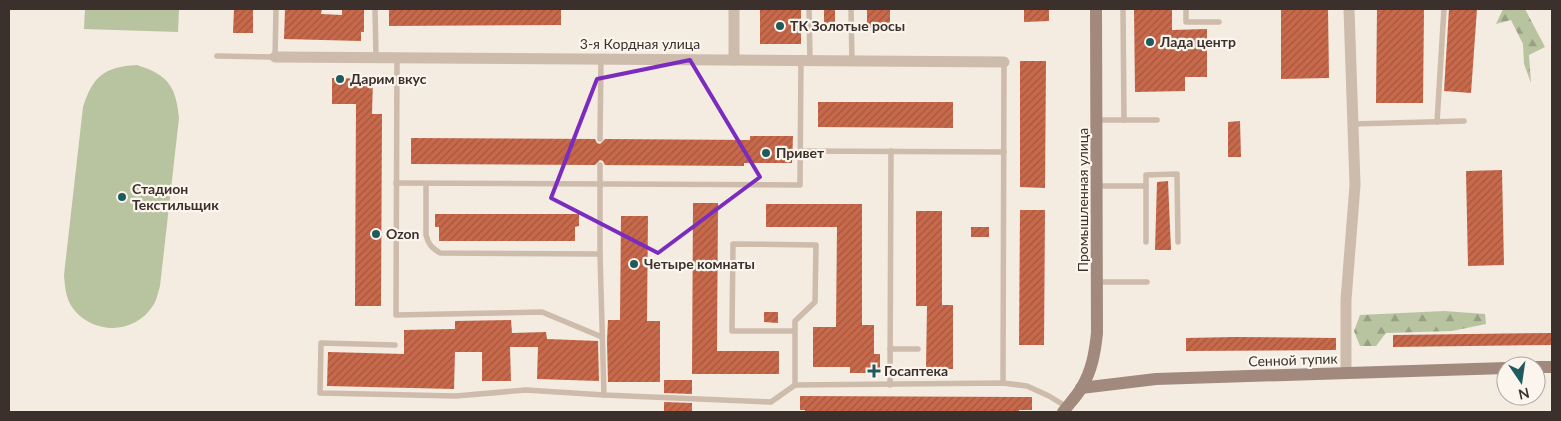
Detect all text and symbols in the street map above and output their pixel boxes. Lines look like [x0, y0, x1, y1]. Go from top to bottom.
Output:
place label: ТК Золотые росы [790, 17, 905, 34]
marker: ТК Золотые росы [774, 20, 786, 32]
place label: Лада центр [1159, 33, 1236, 50]
street label: 3-я Кордная улица [580, 35, 700, 52]
marker: Лада центр [1144, 36, 1156, 48]
place label: Дарим вкус [350, 70, 427, 87]
marker: Дарим вкус [334, 73, 346, 85]
street label: Промышленная улица [1074, 128, 1091, 272]
place label: Привет [776, 144, 825, 161]
marker: Привет [760, 147, 772, 159]
place label: Стадион Текстильщик [132, 180, 219, 213]
marker: Стадион Текстильщик [116, 191, 128, 203]
place label: Ozon [386, 225, 420, 242]
marker: Ozon [370, 228, 382, 240]
place label: Четыре комнаты [644, 255, 755, 272]
marker: Четыре комнаты [628, 258, 640, 270]
street label: Сенной тупик [1248, 349, 1339, 370]
north arrow [1496, 356, 1546, 406]
place label: Госаптека [884, 362, 948, 379]
marker: Госаптека [868, 365, 880, 377]
text: N [1517, 385, 1531, 404]

